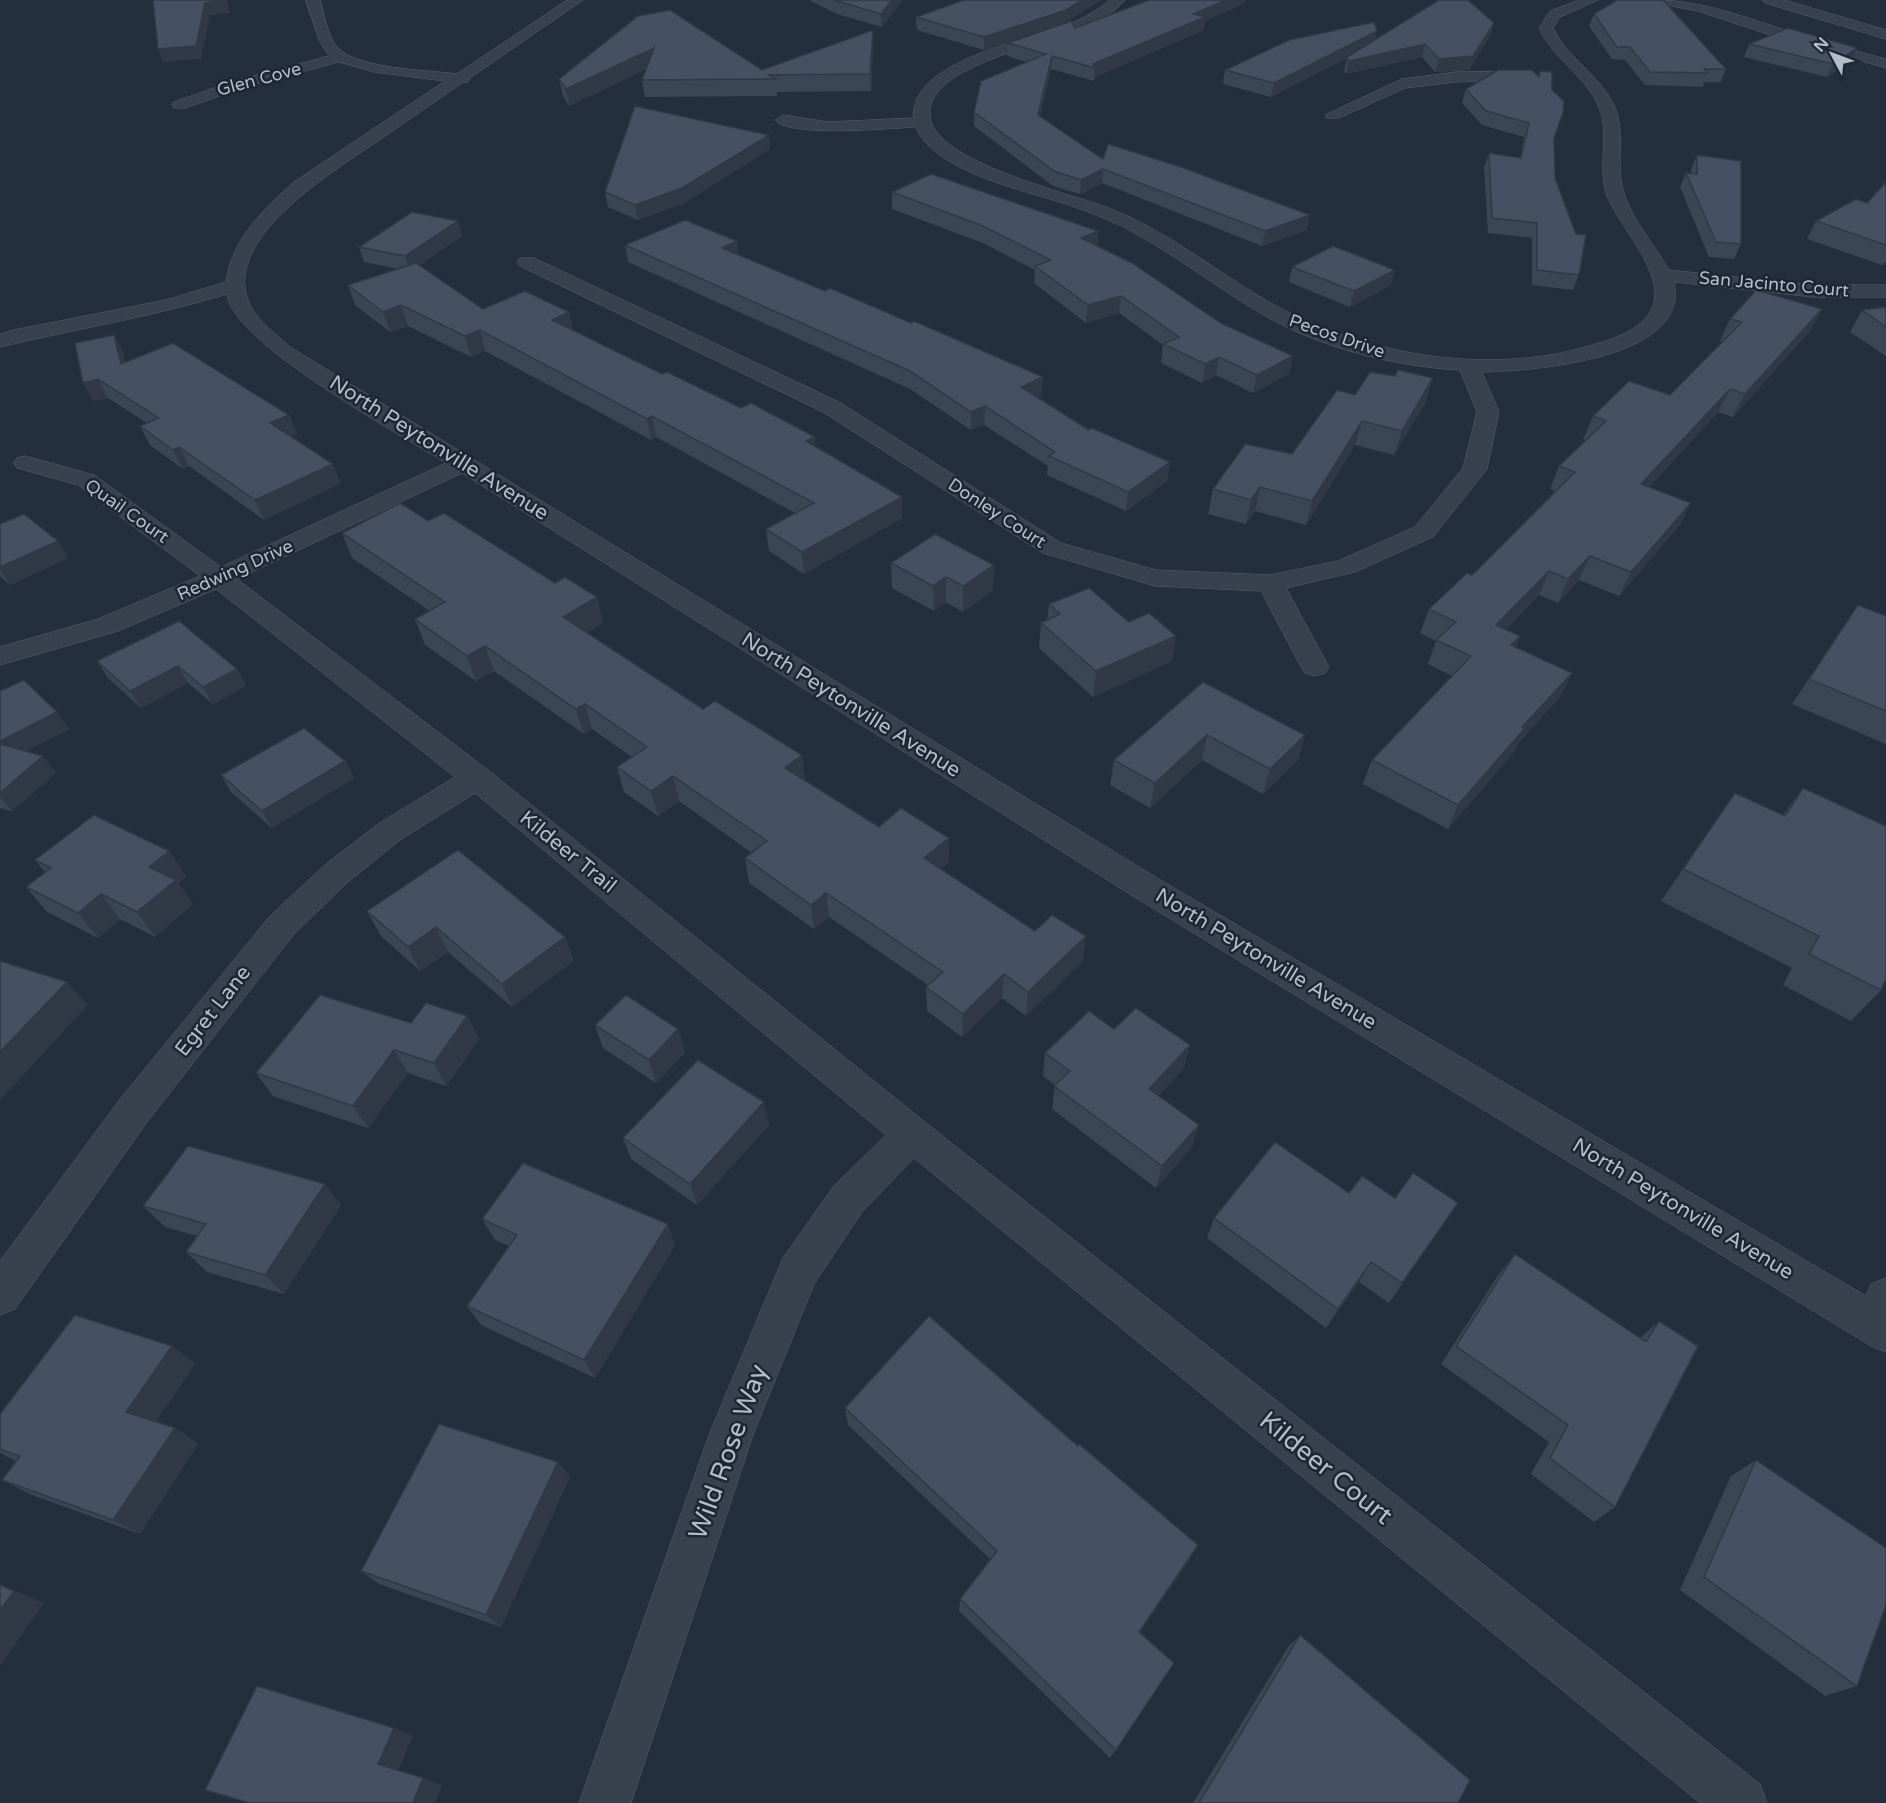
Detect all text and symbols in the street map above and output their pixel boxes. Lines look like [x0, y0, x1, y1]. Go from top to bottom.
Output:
north arrow [1802, 24, 1862, 84]
text: N [1810, 33, 1833, 56]
street label: Glen Cove [214, 57, 304, 101]
street label: San Jacinto Court [1698, 266, 1850, 302]
street label: Pecos Drive [1286, 309, 1388, 363]
street label: North Peytonville Avenue [325, 370, 553, 526]
street label: Donley Court [944, 473, 1050, 553]
street label: Quail Court [81, 474, 173, 548]
street label: Redwing Drive [174, 535, 296, 605]
street label: North Peytonville Avenue [737, 627, 965, 783]
street label: Kildeer Trail [515, 806, 621, 898]
street label: North Peytonville Avenue [1151, 883, 1381, 1035]
street label: Egret Lane [170, 961, 256, 1061]
street label: North Peytonville Avenue [1568, 1133, 1798, 1285]
street label: Wild Rose Way [682, 1360, 774, 1544]
street label: Kildeer Court [1253, 1405, 1399, 1531]

